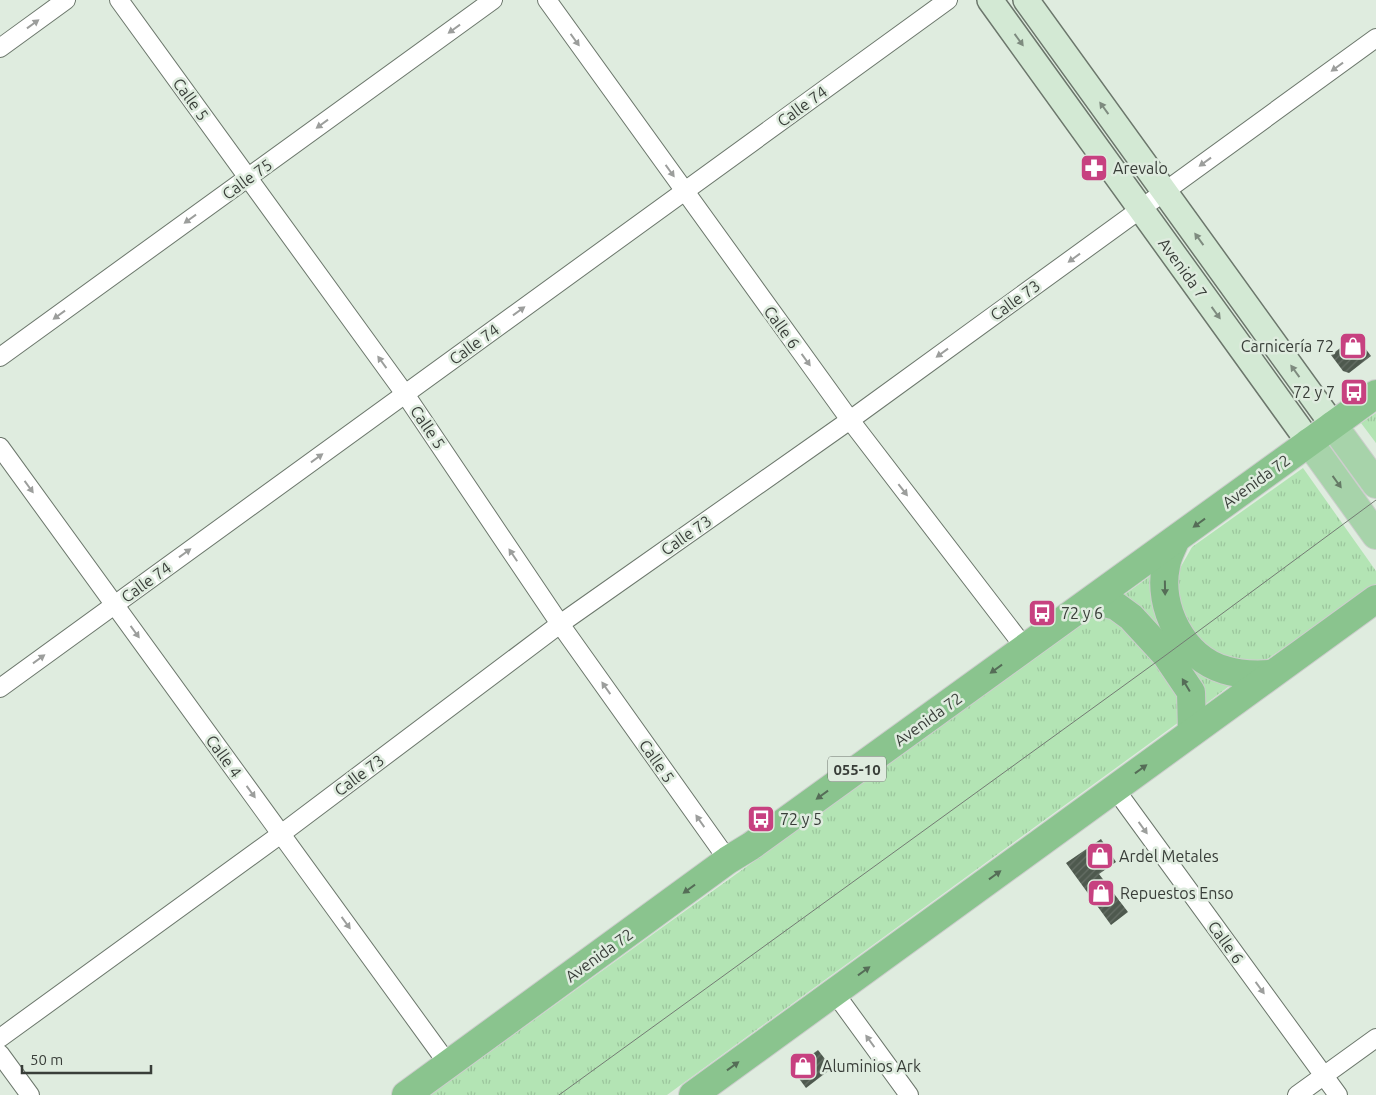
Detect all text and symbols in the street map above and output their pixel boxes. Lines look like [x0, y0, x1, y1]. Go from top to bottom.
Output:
one-way arrow [26, 19, 40, 29]
one-way arrow [447, 23, 460, 33]
one-way arrow [570, 33, 580, 46]
one-way arrow [1014, 33, 1024, 46]
one-way arrow [1330, 61, 1343, 71]
street label: Calle 5 [170, 74, 212, 124]
street label: Calle 74 [774, 82, 830, 130]
one-way arrow [1099, 101, 1109, 115]
one-way arrow [315, 119, 329, 129]
pharmacy icon: Arevalo [1079, 153, 1109, 183]
street label: Calle 75 [219, 155, 275, 203]
one-way arrow [1198, 157, 1212, 167]
place label: Arevalo [1113, 159, 1168, 177]
one-way arrow [665, 164, 675, 178]
one-way arrow [183, 214, 197, 224]
one-way arrow [1194, 232, 1204, 246]
street label: Avenida 7 [1155, 234, 1211, 302]
one-way arrow [1068, 252, 1081, 263]
street label: Calle 73 [987, 276, 1043, 324]
street label: Calle 6 [761, 302, 803, 352]
one-way arrow [512, 306, 526, 316]
one-way arrow [1211, 307, 1221, 320]
one-way arrow [53, 309, 66, 320]
street label: Calle 74 [446, 320, 502, 368]
shop icon: Carnicería 72 [1338, 331, 1368, 361]
place label: Carnicería 72 [1241, 337, 1334, 355]
one-way arrow [935, 348, 949, 358]
one-way arrow [801, 353, 811, 367]
one-way arrow [377, 356, 388, 369]
one-way arrow [1289, 365, 1300, 378]
bus stop icon: 72 y 7 [1339, 377, 1369, 407]
place label: 72 y 7 [1293, 383, 1335, 401]
street label: Calle 5 [407, 402, 449, 452]
street label: Avenida 72 [1219, 450, 1293, 512]
one-way arrow [310, 453, 324, 463]
one-way arrow [1332, 475, 1342, 489]
one-way arrow [24, 480, 34, 494]
one-way arrow [898, 483, 909, 496]
street label: Calle 73 [657, 511, 715, 559]
one-way arrow [1192, 518, 1206, 528]
one-way arrow [178, 548, 192, 558]
one-way arrow [508, 548, 518, 561]
street label: Calle 74 [118, 558, 174, 606]
one-way arrow [1161, 580, 1169, 596]
bus stop icon: 72 y 6 [1027, 598, 1057, 628]
place label: 72 y 6 [1061, 604, 1103, 622]
one-way arrow [129, 625, 140, 638]
one-way arrow [33, 654, 46, 664]
one-way arrow [989, 664, 1003, 674]
one-way arrow [1182, 678, 1191, 691]
one-way arrow [601, 681, 611, 695]
street label: Avenida 72 [891, 688, 965, 750]
street label: Calle 4 [203, 731, 245, 781]
street label: Calle 5 [636, 736, 678, 786]
street label: Calle 73 [331, 751, 387, 799]
road number: 055-10 [828, 756, 886, 782]
one-way arrow [1134, 764, 1147, 775]
one-way arrow [245, 785, 256, 798]
one-way arrow [815, 790, 829, 800]
bus stop icon: 72 y 5 [746, 804, 776, 834]
place label: 72 y 5 [780, 810, 822, 828]
one-way arrow [695, 814, 705, 827]
one-way arrow [1138, 821, 1149, 834]
shop icon: Ardel Metales [1085, 841, 1115, 871]
place label: Ardel Metales [1119, 847, 1219, 865]
one-way arrow [989, 870, 1002, 880]
shop icon: Repuestos Enso [1086, 878, 1116, 908]
one-way arrow [682, 884, 696, 894]
place label: Repuestos Enso [1120, 884, 1234, 902]
one-way arrow [341, 917, 351, 930]
street label: Calle 6 [1205, 917, 1247, 967]
street label: Avenida 72 [562, 924, 636, 986]
one-way arrow [857, 966, 871, 976]
one-way arrow [1254, 981, 1265, 994]
one-way arrow [865, 1034, 875, 1048]
scale bar [22, 1042, 151, 1074]
text: 50 m [30, 1051, 63, 1068]
shop icon: Aluminios Ark [788, 1051, 818, 1081]
place label: Aluminios Ark [822, 1057, 921, 1075]
one-way arrow [726, 1061, 739, 1071]

